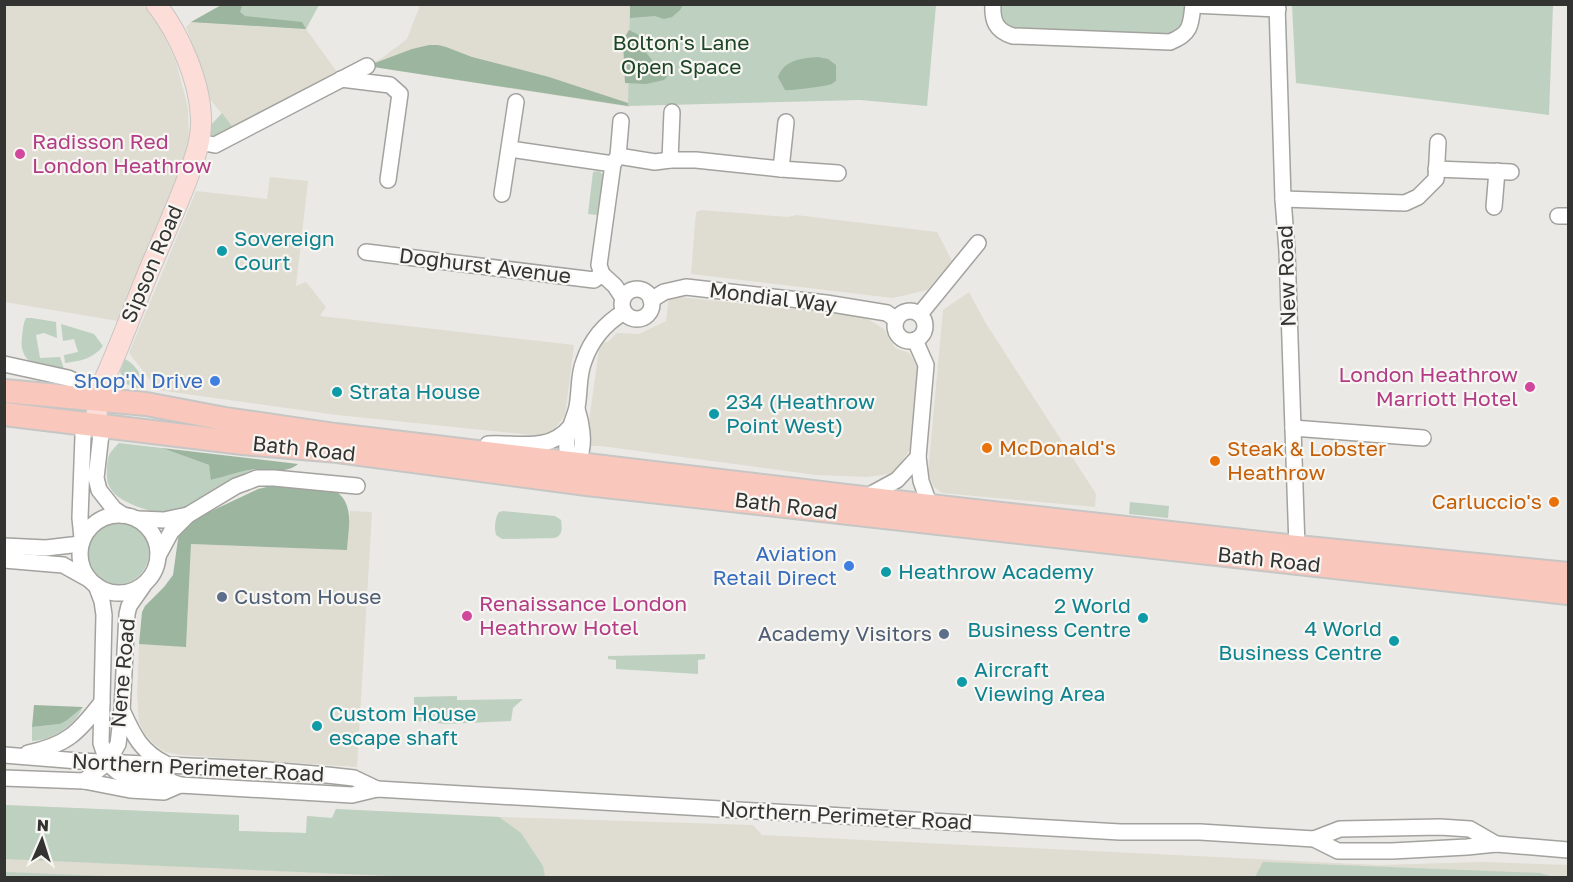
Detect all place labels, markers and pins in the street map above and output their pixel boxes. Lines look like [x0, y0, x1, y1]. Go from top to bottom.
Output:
place label: Radisson Red London Heathrow [32, 128, 211, 178]
marker: Radisson Red London Heathrow [13, 147, 27, 161]
place label: Sovereign Court [234, 225, 335, 275]
marker: Sovereign Court [215, 244, 229, 258]
place label: London Heathrow Marriott Hotel [1339, 361, 1518, 411]
place label: Shop'N Drive [73, 367, 203, 393]
marker: Shop'N Drive [208, 374, 222, 388]
place label: Strata House [349, 378, 480, 404]
marker: London Heathrow Marriott Hotel [1523, 380, 1537, 394]
marker: Strata House [330, 385, 344, 399]
place label: 234 (Heathrow Point West) [726, 388, 875, 438]
marker: 234 (Heathrow Point West) [707, 407, 721, 421]
place label: McDonald's [999, 434, 1116, 460]
place label: Steak & Lobster Heathrow [1227, 435, 1386, 485]
marker: McDonald's [980, 441, 994, 455]
marker: Steak & Lobster Heathrow [1208, 454, 1222, 468]
place label: Carluccio's [1432, 488, 1542, 514]
marker: Carluccio's [1547, 495, 1561, 509]
place label: Aviation Retail Direct [713, 540, 837, 590]
place label: Heathrow Academy [898, 558, 1094, 584]
marker: Aviation Retail Direct [842, 559, 856, 573]
marker: Heathrow Academy [879, 565, 893, 579]
place label: Custom House [234, 583, 382, 609]
marker: Custom House [215, 590, 229, 604]
place label: Renaissance London Heathrow Hotel [479, 590, 687, 640]
place label: 2 World Business Centre [967, 592, 1131, 642]
marker: Renaissance London Heathrow Hotel [460, 609, 474, 623]
marker: 2 World Business Centre [1136, 611, 1150, 625]
place label: 4 World Business Centre [1218, 615, 1382, 665]
place label: Academy Visitors [758, 620, 932, 646]
marker: Academy Visitors [937, 627, 951, 641]
marker: 4 World Business Centre [1387, 634, 1401, 648]
place label: Aircraft Viewing Area [974, 656, 1105, 706]
marker: Aircraft Viewing Area [955, 675, 969, 689]
place label: Custom House escape shaft [329, 700, 477, 750]
marker: Custom House escape shaft [310, 719, 324, 733]

